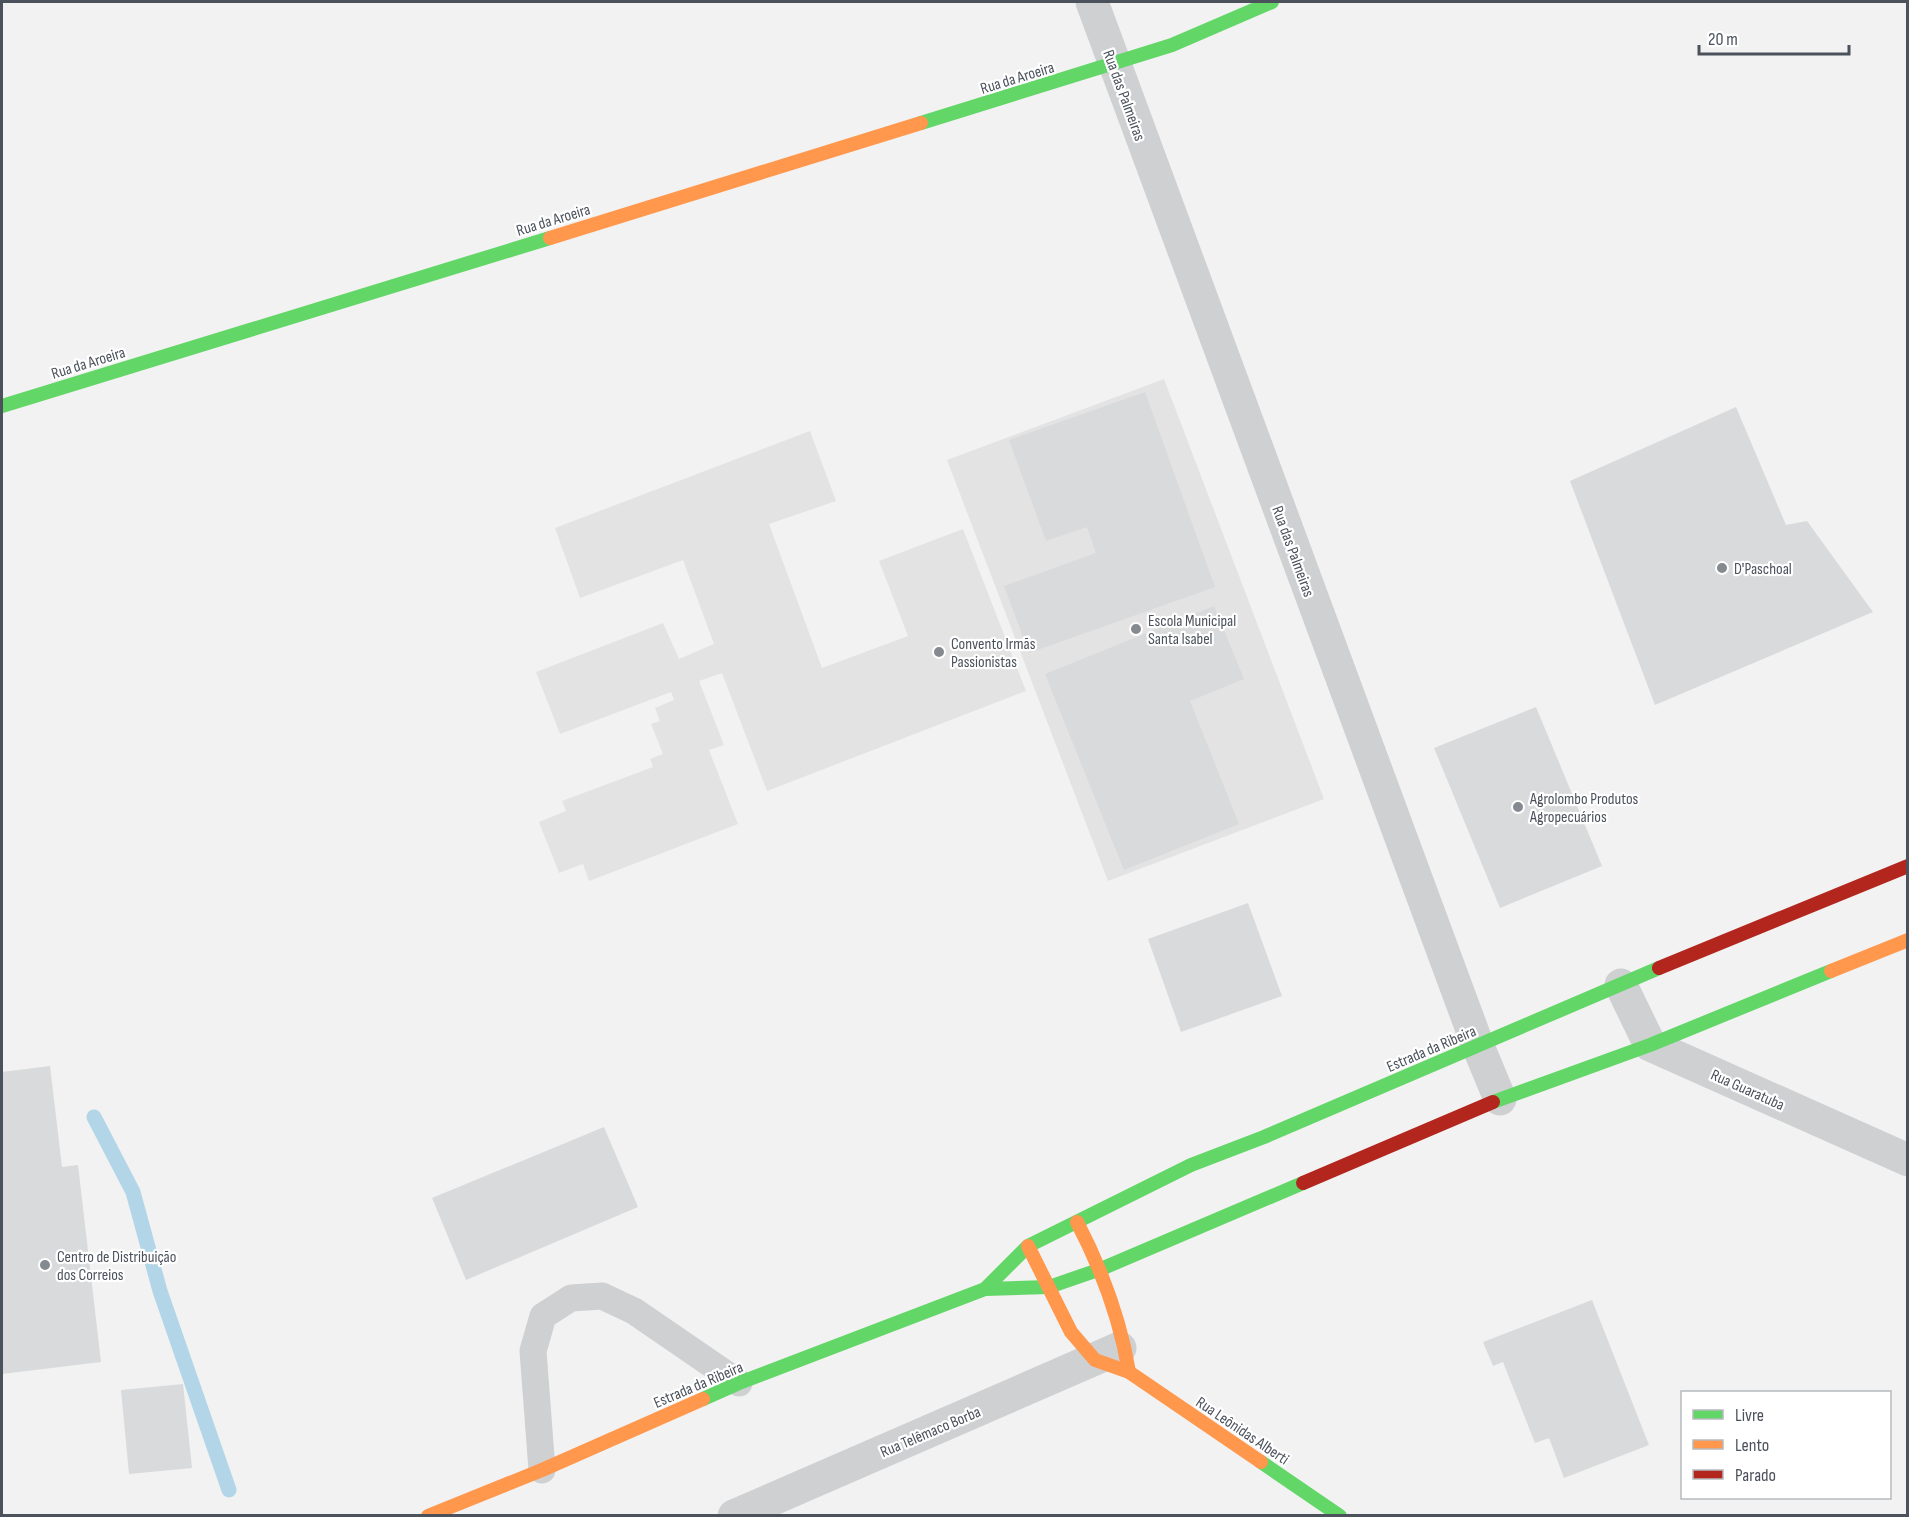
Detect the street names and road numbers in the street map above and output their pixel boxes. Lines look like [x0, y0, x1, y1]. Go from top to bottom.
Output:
street label: Rua das Palmeiras [1098, 47, 1149, 144]
street label: Rua da Aroeira [978, 58, 1057, 99]
street label: Rua da Aroeira [514, 200, 593, 241]
street label: Rua da Aroeira [49, 343, 128, 384]
street label: Rua das Palmeiras [1267, 503, 1318, 600]
street label: Estrada da Ribeira [1384, 1022, 1479, 1077]
street label: Rua Guaratuba [1708, 1066, 1787, 1115]
street label: Estrada da Ribeira [651, 1358, 746, 1413]
street label: Rua Leônidas Alberti [1192, 1393, 1292, 1469]
street label: Rua Telêmaco Borba [878, 1403, 984, 1462]

